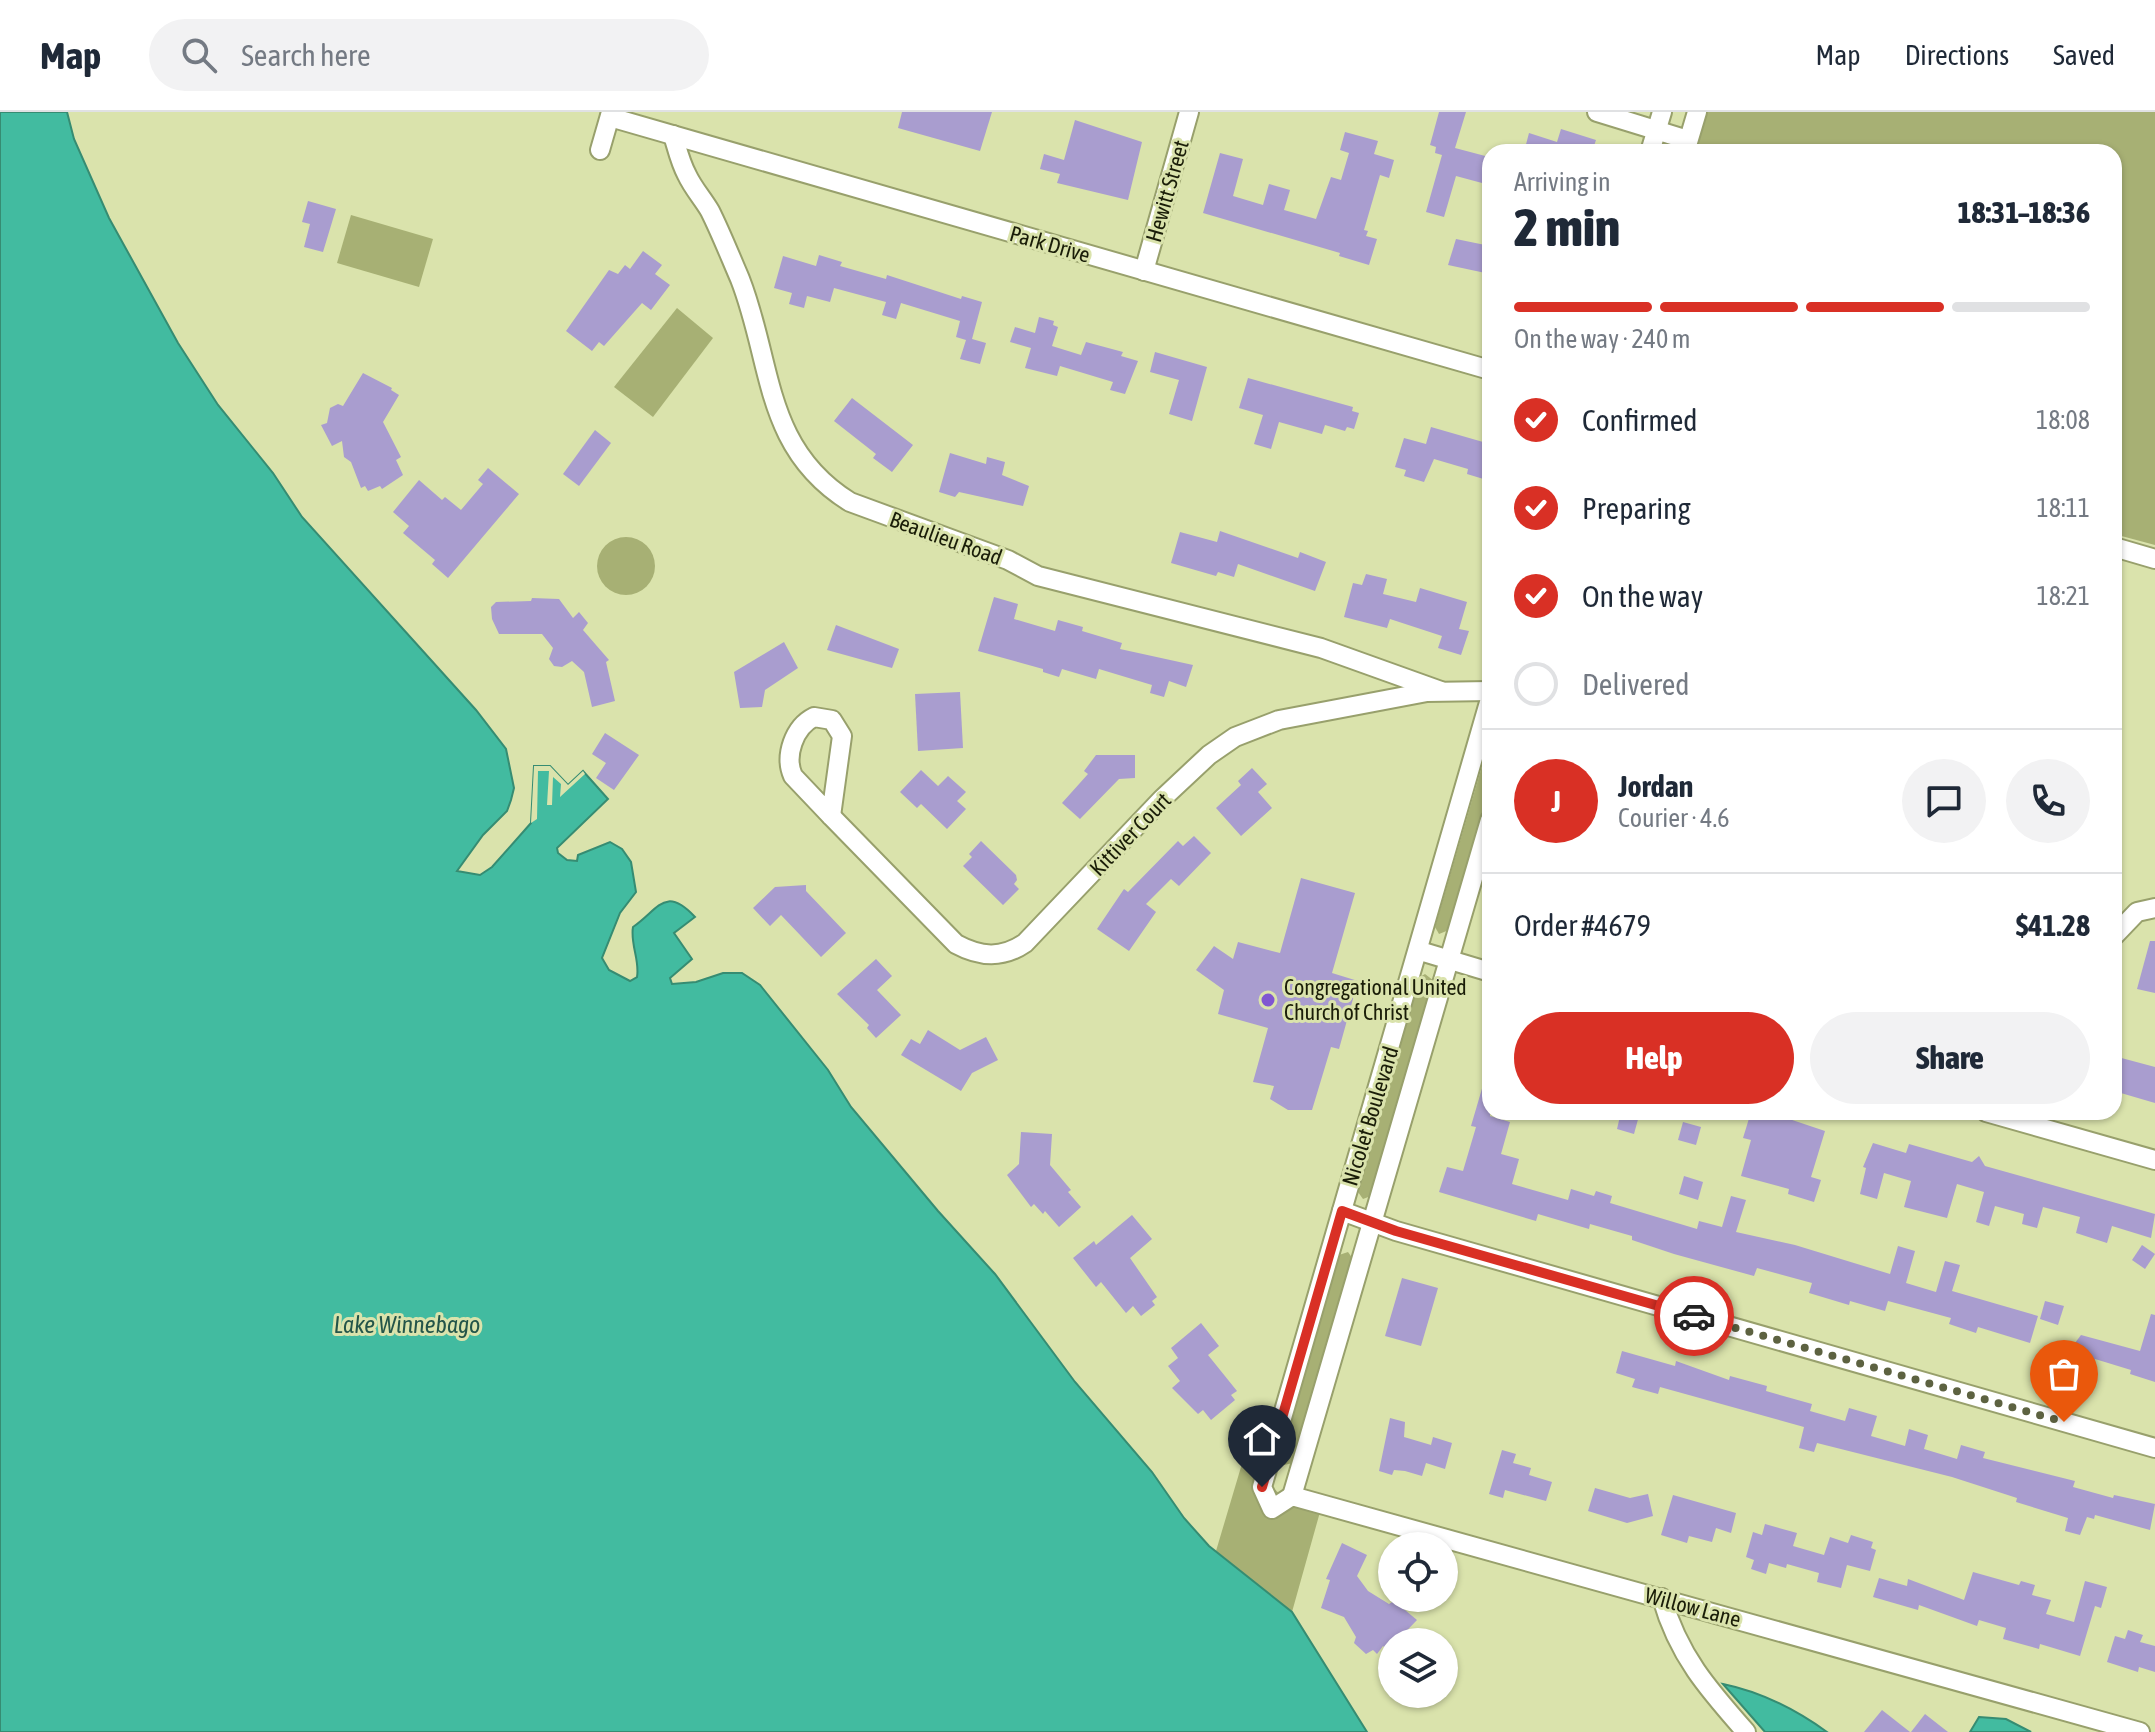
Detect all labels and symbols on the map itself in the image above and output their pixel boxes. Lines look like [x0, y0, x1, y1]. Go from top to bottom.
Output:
street label: Hewitt Street [1140, 137, 1194, 245]
street label: Park Drive [1007, 220, 1093, 268]
street label: Beaulieu Road [886, 506, 1006, 570]
street label: Kittiver Court [1084, 787, 1176, 881]
place label: Congregational United Church of Christ [1284, 974, 1467, 1025]
marker: Congregational United Church of Christ [1259, 991, 1277, 1009]
street label: Nicolet Boulevard [1336, 1043, 1404, 1189]
courier [1654, 1276, 1734, 1356]
water label: Lake Winnebago [334, 1311, 480, 1338]
pin [2030, 1340, 2098, 1422]
pin [1228, 1405, 1296, 1487]
street label: Willow Lane [1642, 1582, 1744, 1632]

